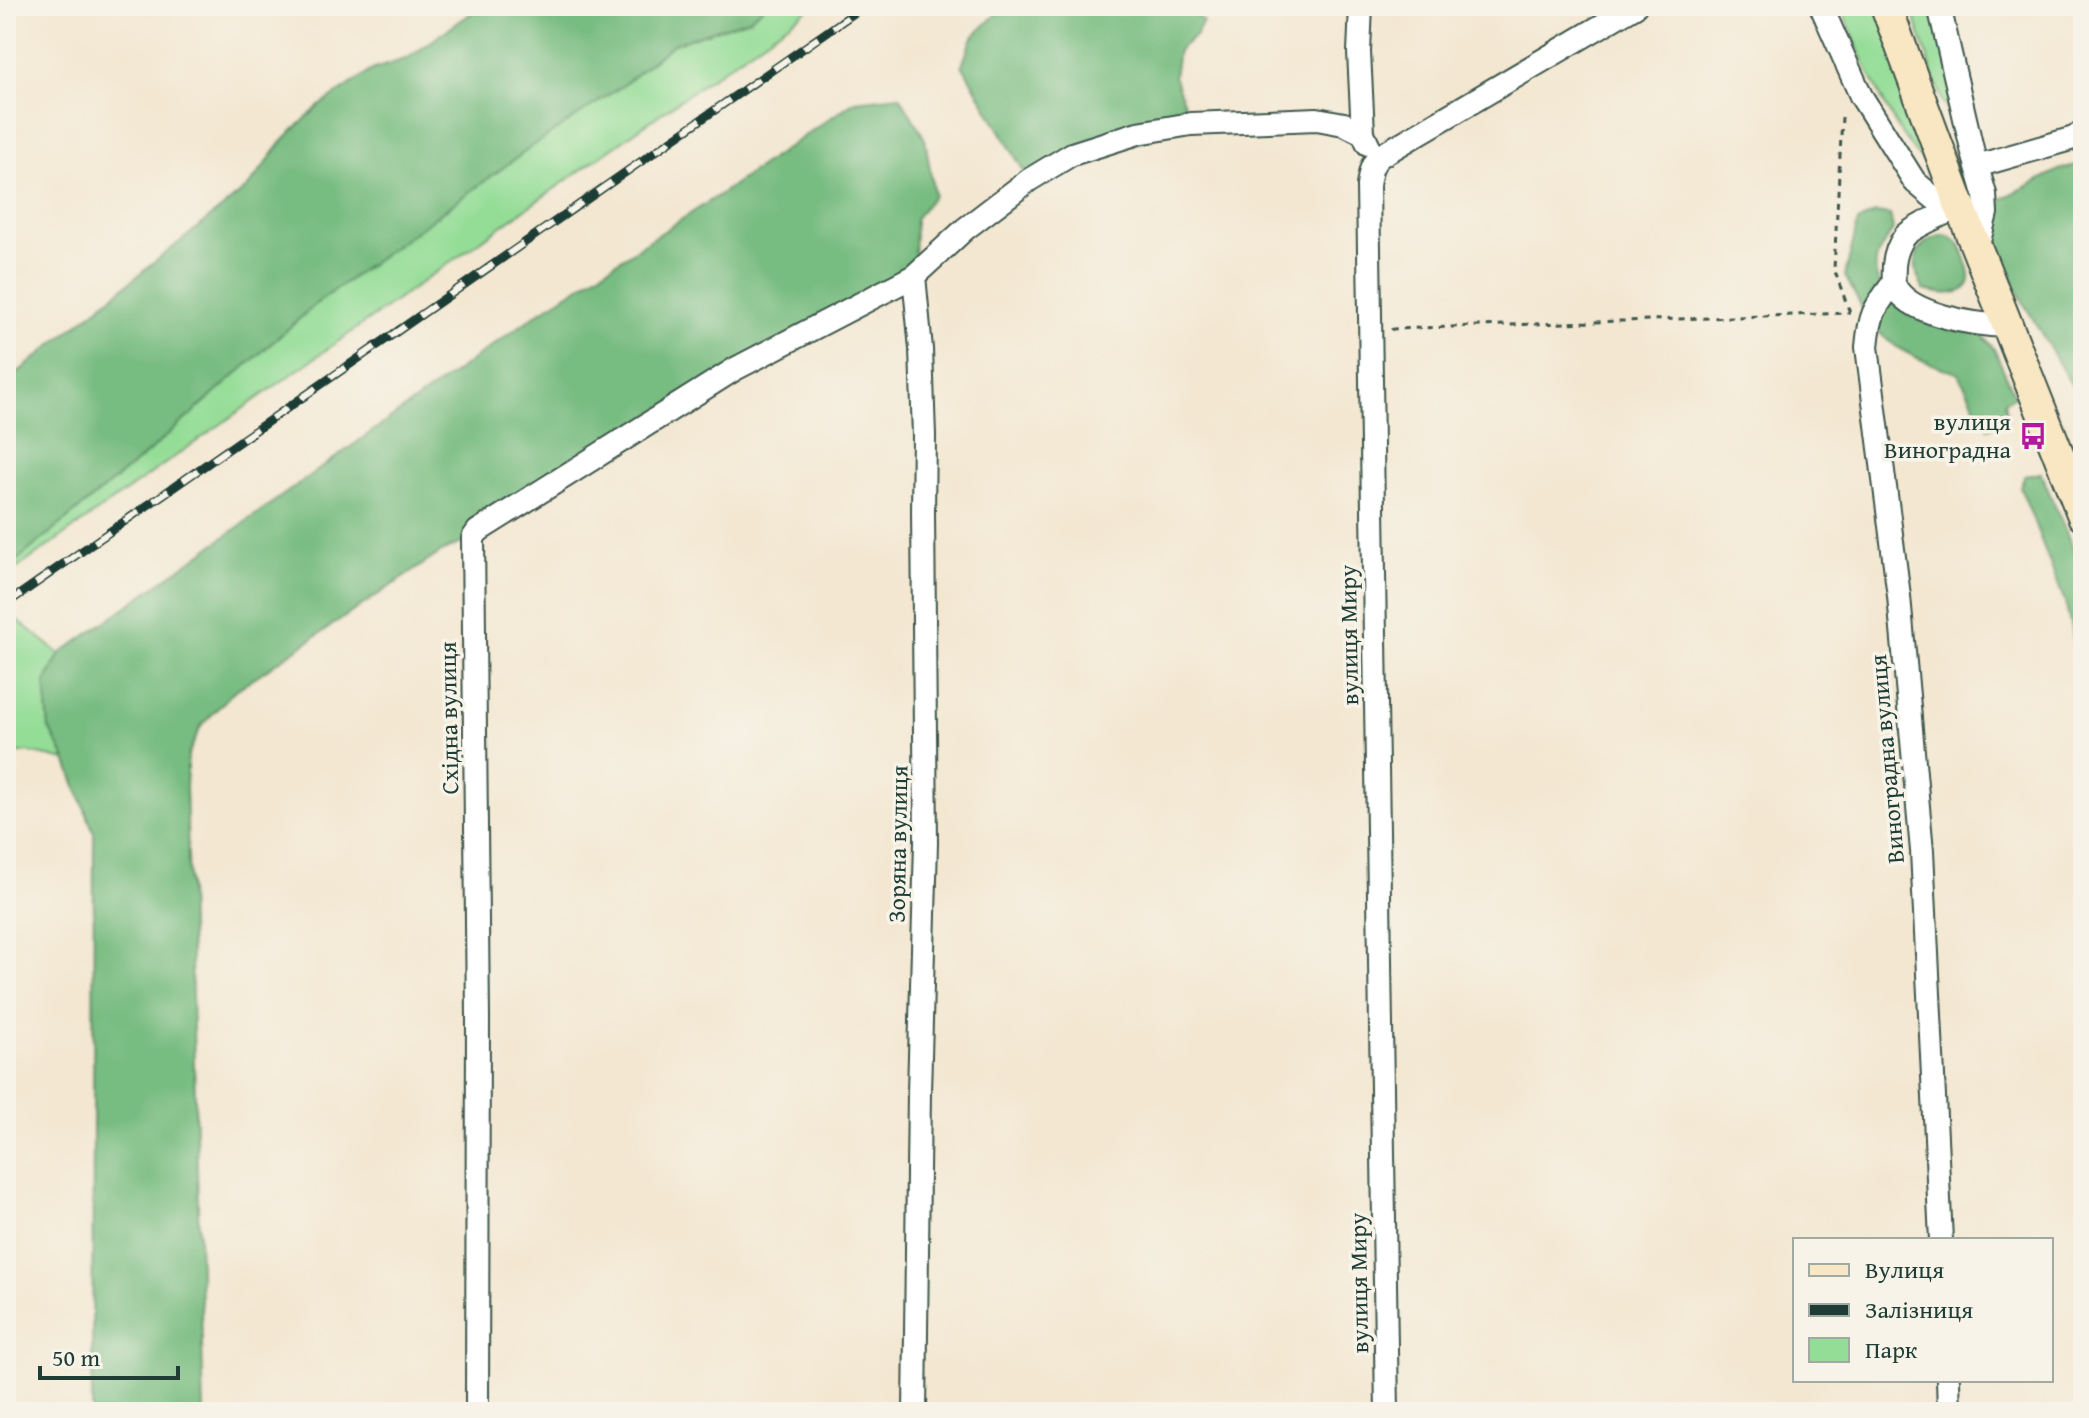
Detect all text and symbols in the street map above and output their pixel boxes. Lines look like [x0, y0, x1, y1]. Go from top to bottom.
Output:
place label: вулиця Виноградна [1884, 404, 2012, 467]
bus stop icon: вулиця Виноградна [2018, 421, 2048, 451]
street label: вулиця Миру [1330, 564, 1367, 706]
street label: Східна вулиця [430, 641, 467, 795]
street label: Виноградна вулиця [1860, 653, 1913, 865]
street label: Зоряна вулиця [879, 765, 916, 923]
street label: вулиця Миру [1340, 1212, 1377, 1354]
legend [1793, 1238, 2053, 1382]
text: Вулиця [1865, 1252, 1944, 1287]
text: Залізниця [1865, 1292, 1973, 1327]
scale bar [40, 1330, 178, 1380]
text: Парк [1865, 1332, 1918, 1367]
text: 50 m [52, 1340, 100, 1375]

